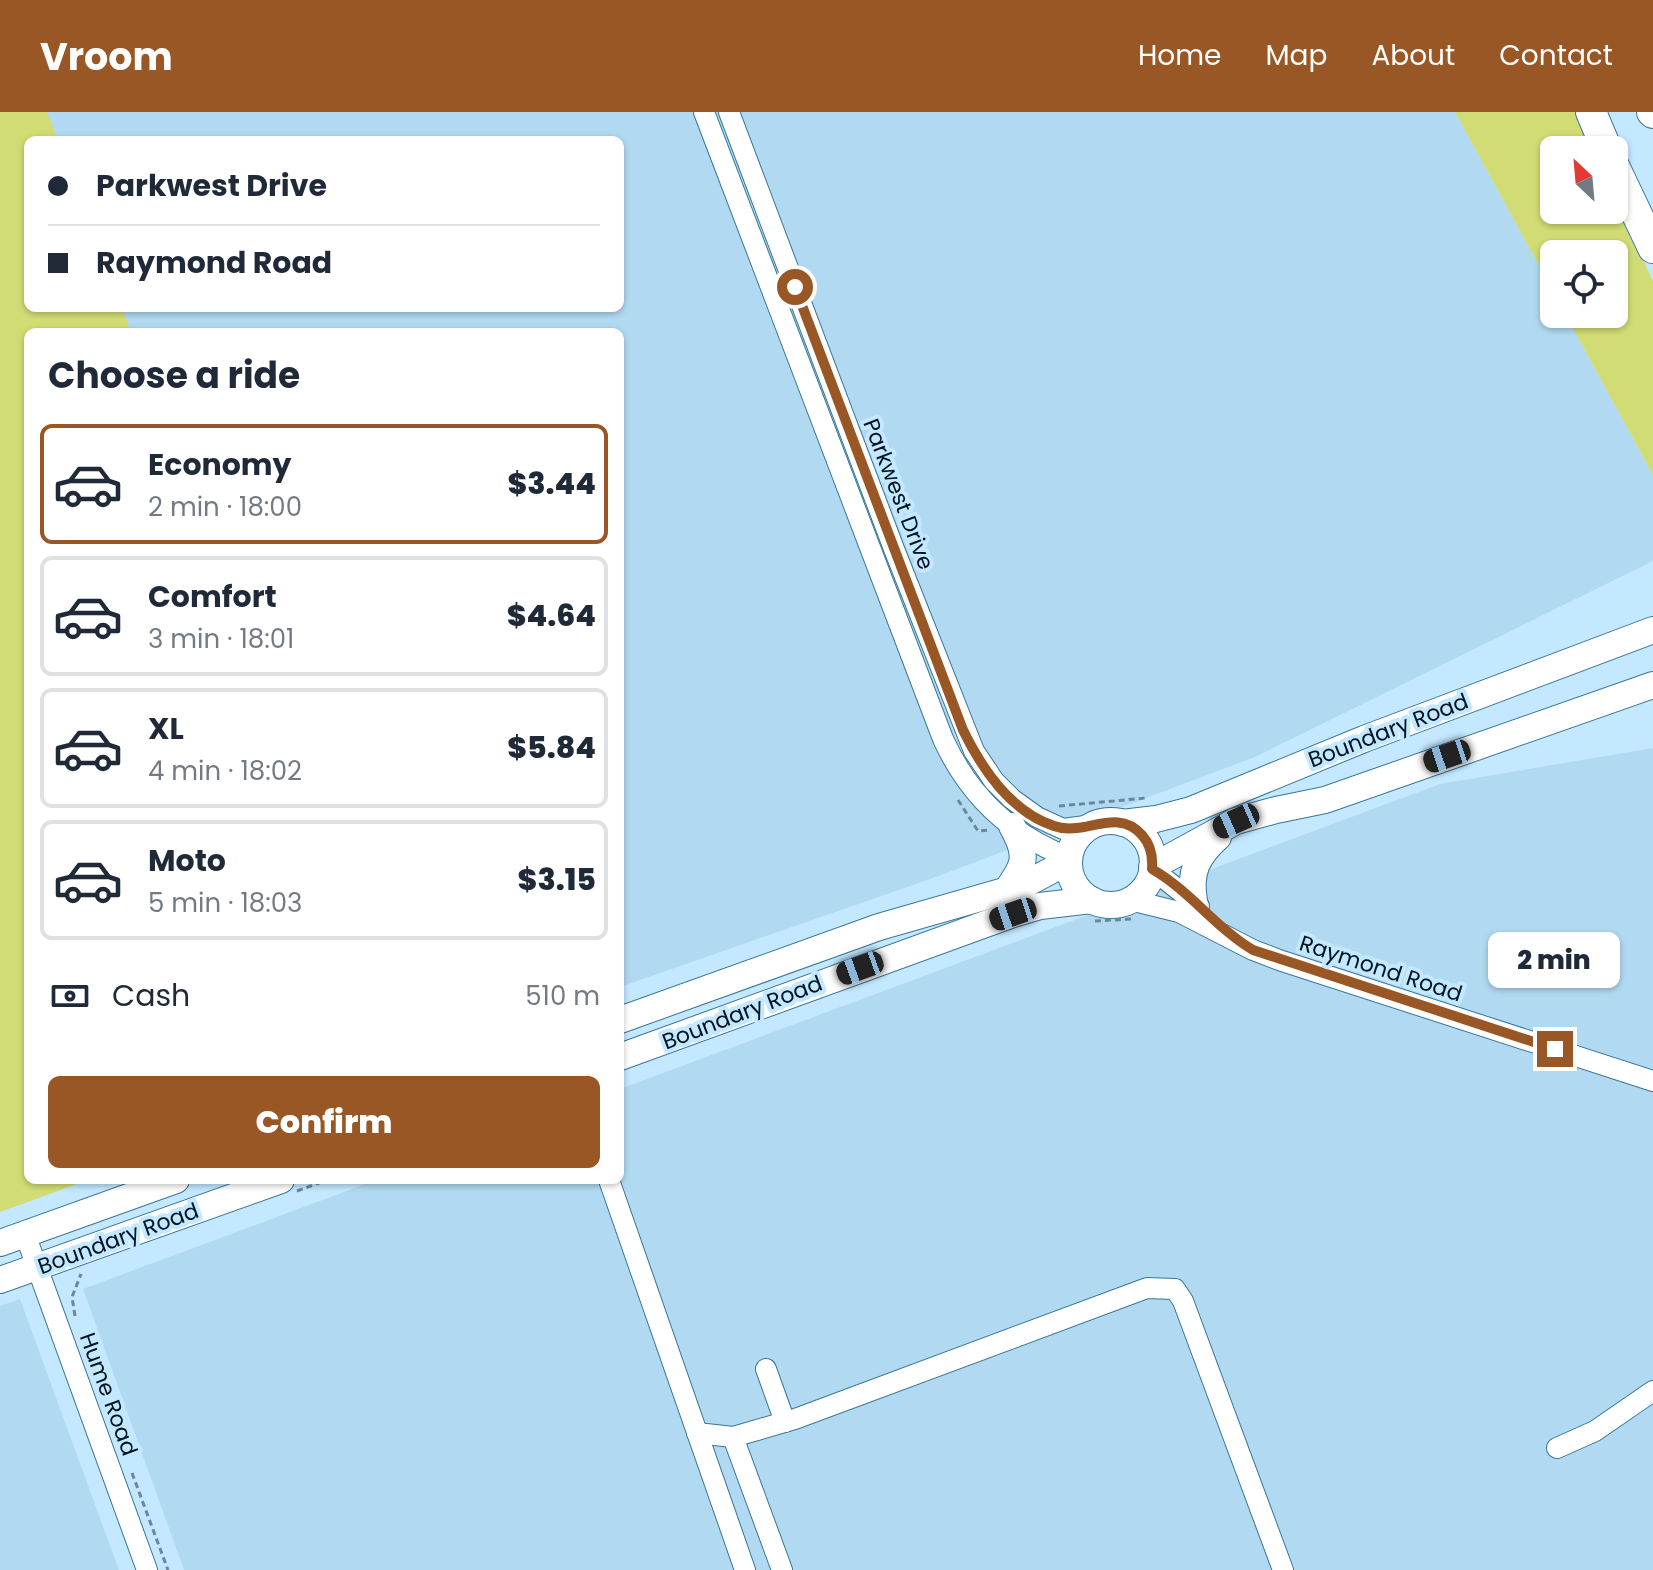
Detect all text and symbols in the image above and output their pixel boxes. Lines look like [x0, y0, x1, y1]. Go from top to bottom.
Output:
text: Vroom [40, 30, 173, 83]
text: Home [1138, 36, 1221, 75]
text: Map [1265, 36, 1327, 75]
text: About [1371, 36, 1455, 75]
text: Contact [1499, 36, 1613, 75]
north arrow [1540, 136, 1628, 224]
map controls [1540, 136, 1628, 328]
text: Parkwest Drive [96, 164, 327, 207]
button: locate [1540, 240, 1628, 328]
text: Raymond Road [96, 241, 332, 284]
route start [777, 269, 813, 305]
text: Choose a ride [48, 350, 300, 401]
street label: Parkwest Drive [856, 414, 942, 574]
text: Economy [148, 443, 292, 486]
icon: car [52, 448, 124, 520]
text: $3.44 [507, 462, 596, 505]
text: 2 min · 18:00 [148, 489, 302, 525]
text: Comfort [148, 575, 277, 618]
icon: car [52, 580, 124, 652]
text: $4.64 [507, 594, 596, 637]
text: 3 min · 18:01 [148, 621, 294, 657]
street label: Boundary Road [1304, 686, 1473, 775]
text: XL [148, 707, 184, 750]
icon: car [52, 712, 124, 784]
text: $5.84 [507, 726, 596, 769]
car [1420, 737, 1474, 775]
text: 4 min · 18:02 [148, 753, 302, 789]
car [1209, 800, 1263, 842]
text: Moto [148, 839, 226, 882]
icon: car [52, 844, 124, 916]
text: $3.15 [518, 858, 596, 901]
text: 5 min · 18:03 [148, 885, 302, 921]
car [986, 895, 1040, 933]
street label: Raymond Road [1295, 928, 1466, 1009]
callout: 2 min [1489, 933, 1621, 989]
text: 2 min [1517, 942, 1591, 978]
car [833, 949, 887, 987]
street label: Boundary Road [658, 968, 827, 1057]
icon: cash [48, 974, 92, 1018]
text: Cash [112, 974, 190, 1017]
text: 510 m [525, 978, 600, 1014]
route end [1537, 1031, 1573, 1067]
button: Confirm [48, 1076, 600, 1168]
street label: Boundary Road [33, 1195, 203, 1282]
street label: Hume Road [72, 1328, 145, 1460]

